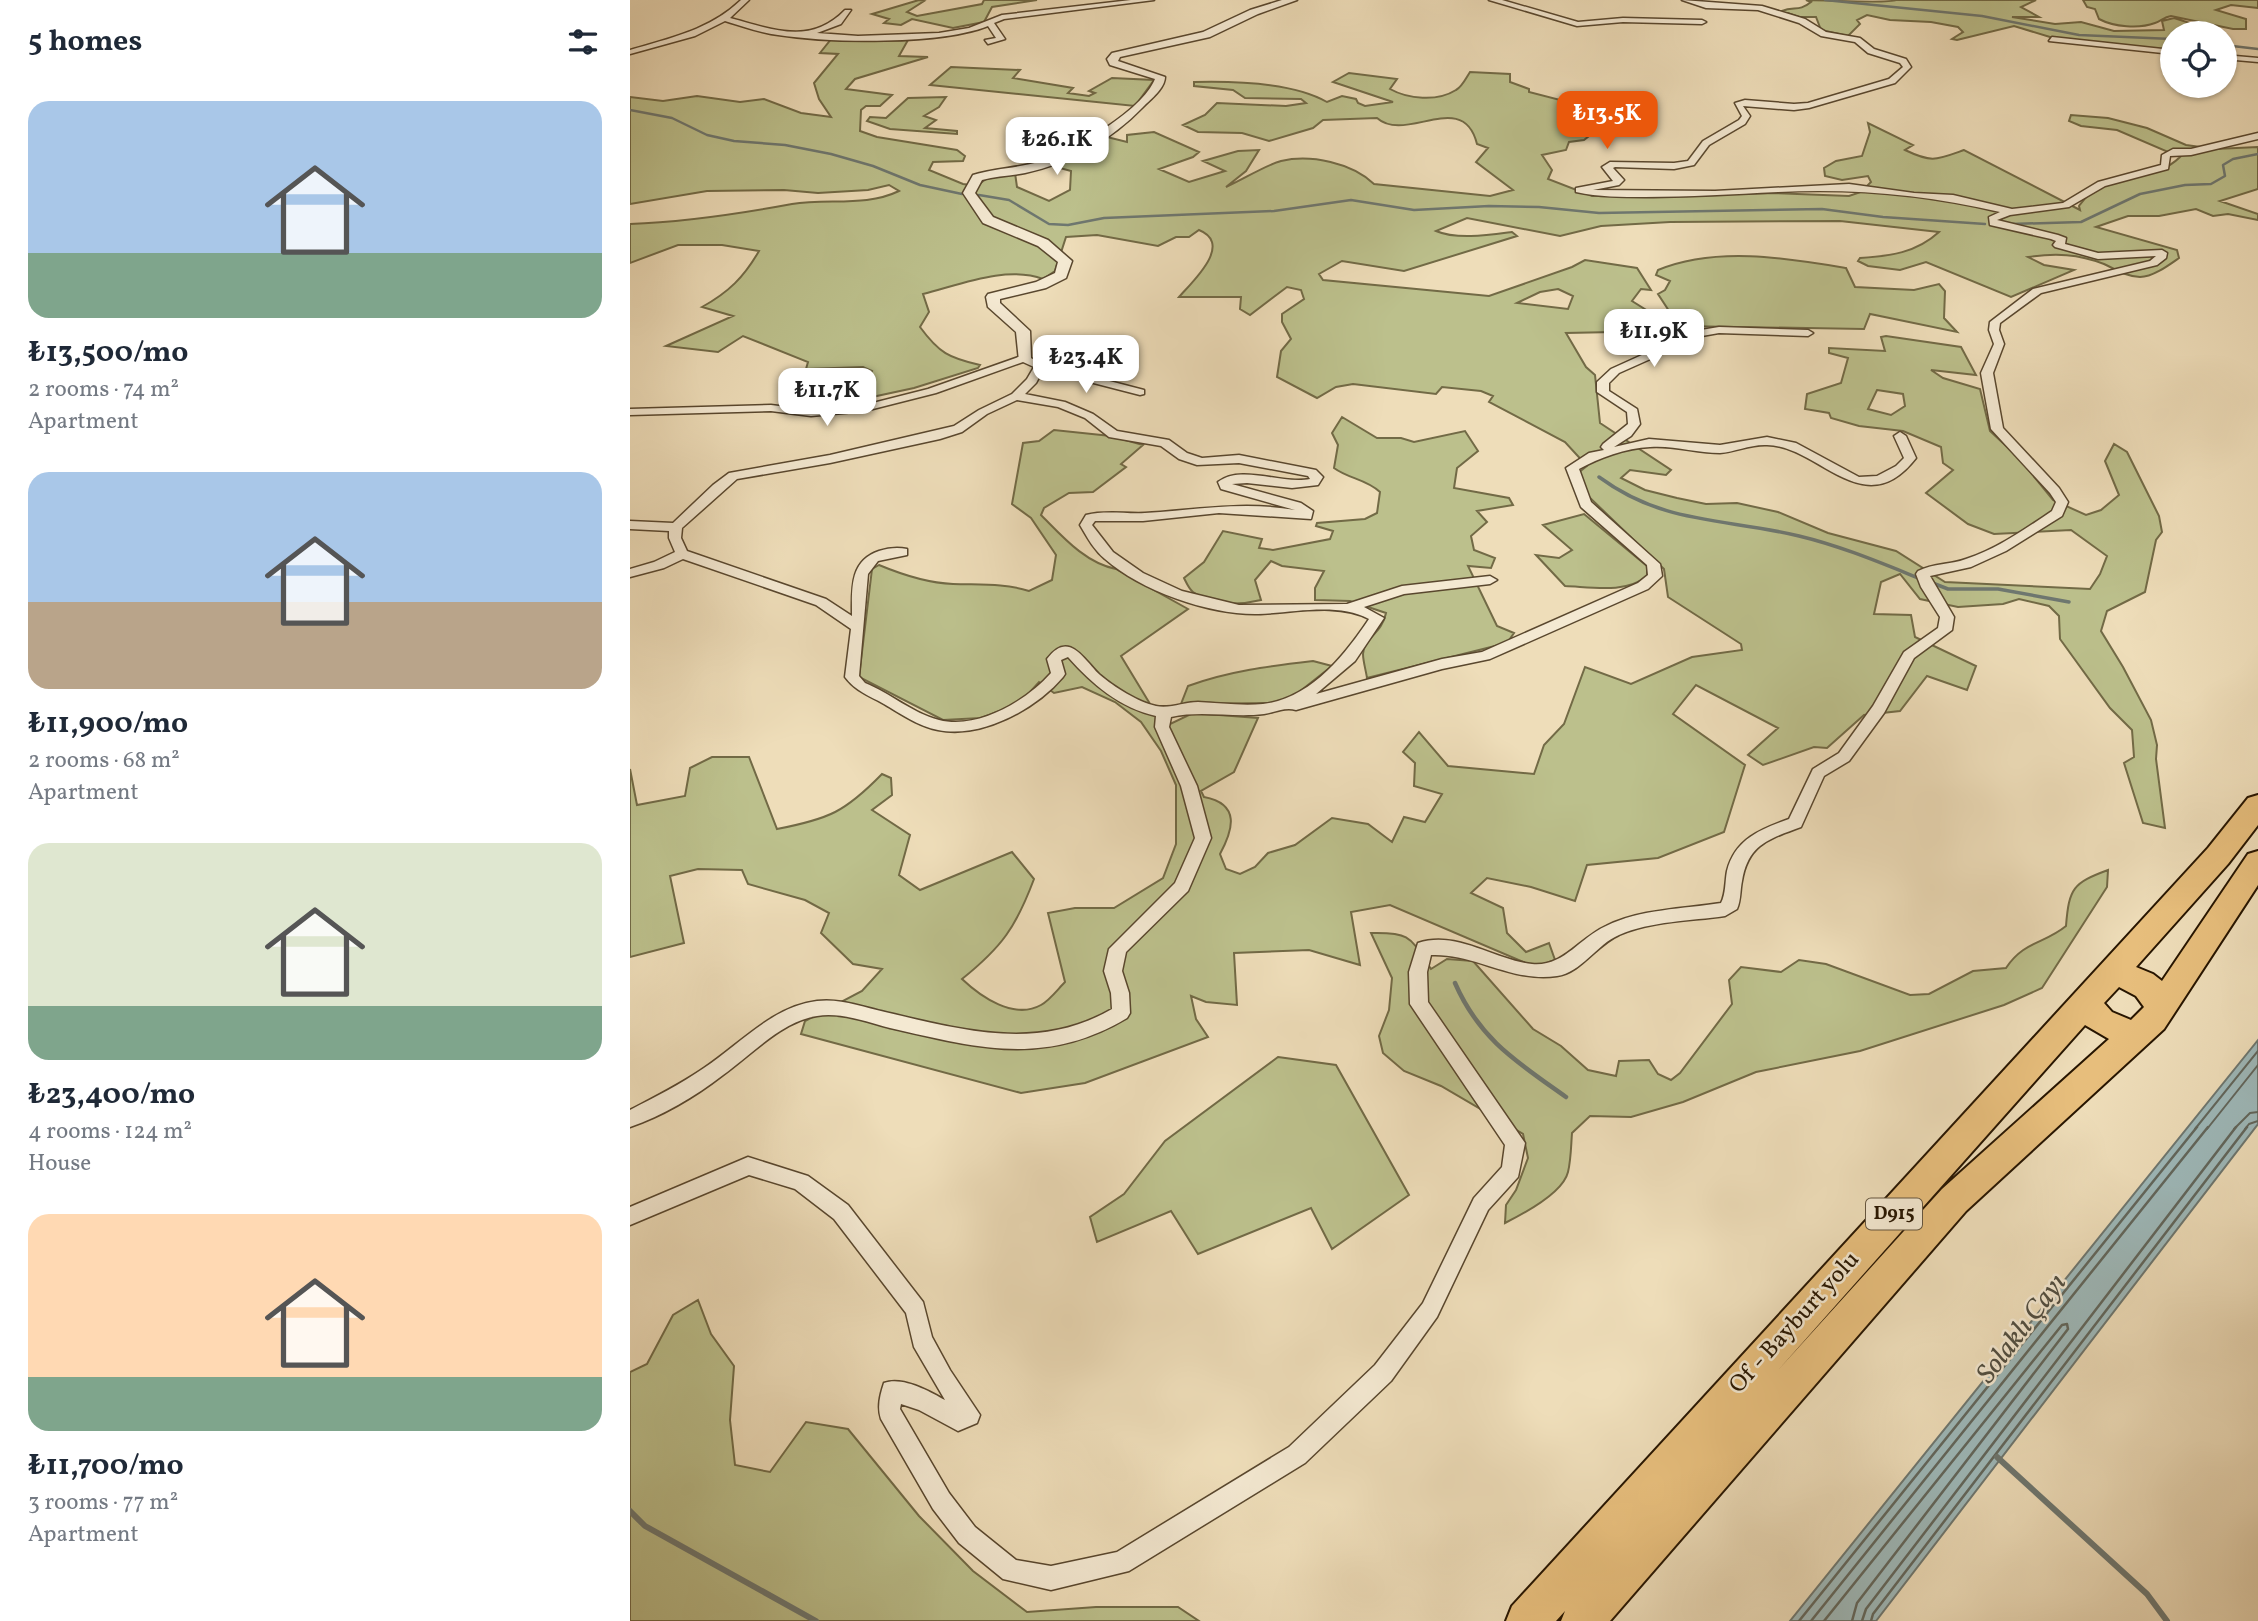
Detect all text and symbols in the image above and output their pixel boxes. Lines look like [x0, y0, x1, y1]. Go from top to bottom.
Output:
text: 5 homes [28, 21, 142, 63]
map controls [2160, 21, 2237, 98]
button: locate [2160, 21, 2237, 98]
icon: filters [564, 23, 602, 61]
pin: ₺13.5K [1550, 92, 1664, 151]
text: ₺13.5K [1573, 98, 1641, 130]
pin: ₺26.1K [1000, 118, 1114, 177]
text: ₺26.1K [1022, 124, 1092, 156]
icon: home [252, 147, 378, 273]
pin: ₺11.9K [1597, 310, 1711, 369]
text: ₺11.9K [1620, 316, 1688, 348]
text: ₺13,500/mo [28, 332, 188, 374]
pin: ₺23.4K [1029, 336, 1143, 395]
text: ₺23.4K [1049, 342, 1123, 374]
pin: ₺11.7K [770, 368, 884, 428]
text: 2 rooms · 74 m² [28, 374, 179, 406]
text: ₺11.7K [794, 375, 860, 407]
text: Apartment [28, 406, 139, 438]
icon: home [252, 518, 378, 644]
text: ₺11,900/mo [28, 703, 188, 745]
text: 2 rooms · 68 m² [28, 745, 180, 777]
text: Apartment [28, 777, 139, 809]
icon: home [252, 889, 378, 1015]
text: ₺23,400/mo [28, 1074, 195, 1116]
text: 4 rooms · 124 m² [28, 1116, 192, 1148]
text: House [28, 1148, 91, 1180]
road number: D915 [1866, 1198, 1922, 1230]
street label: Of - Bayburt yolu [1722, 1244, 1868, 1402]
icon: home [252, 1260, 378, 1386]
water label: Solaklı Çayı [1968, 1266, 2076, 1392]
text: ₺11,700/mo [28, 1445, 184, 1487]
text: 3 rooms · 77 m² [28, 1487, 178, 1519]
text: Apartment [28, 1519, 139, 1551]

